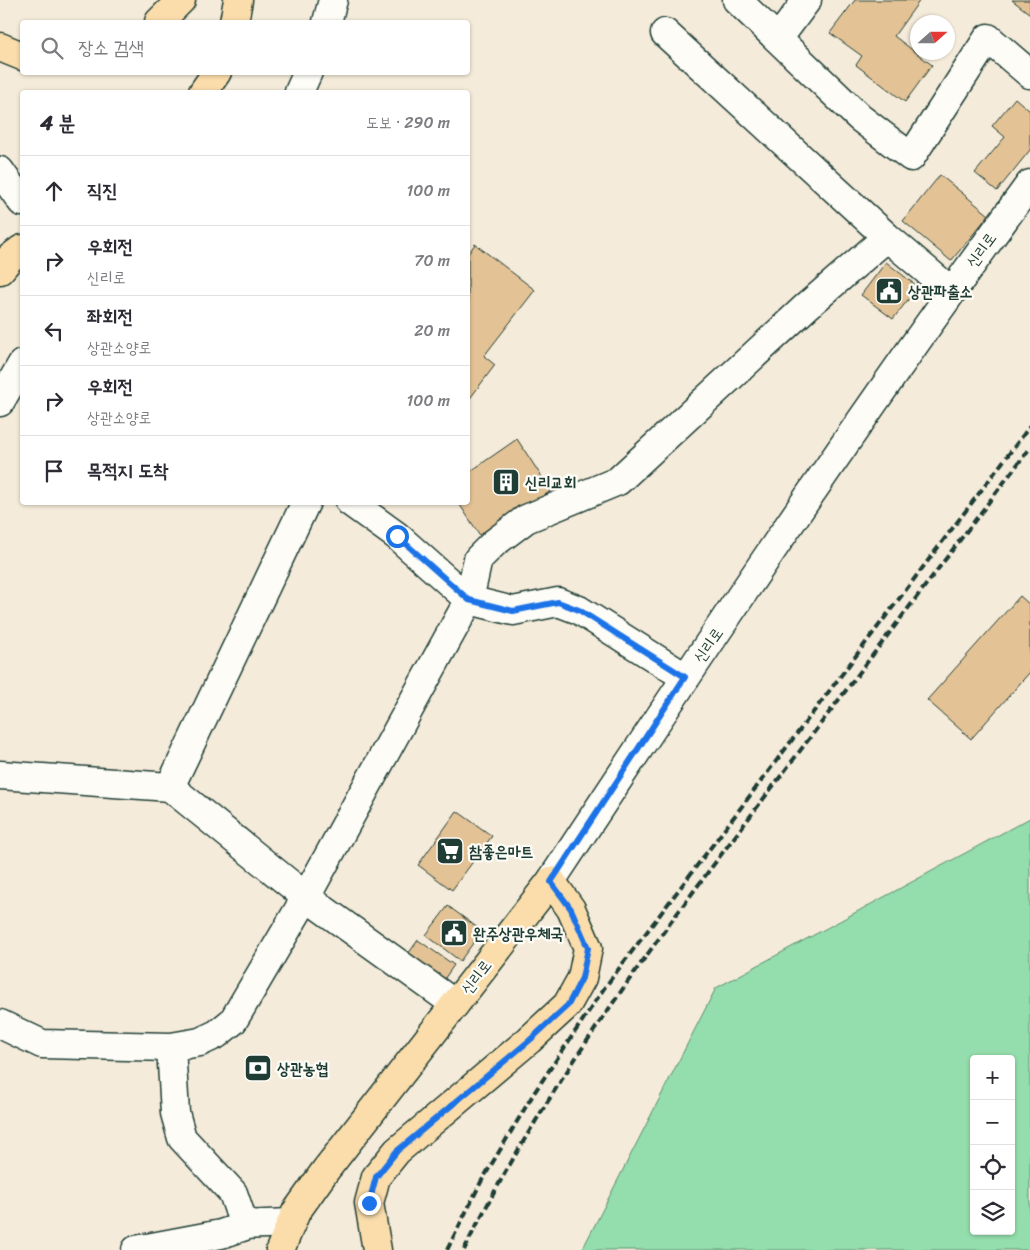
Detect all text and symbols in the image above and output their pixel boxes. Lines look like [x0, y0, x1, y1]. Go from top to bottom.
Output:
north arrow [910, 15, 955, 60]
search box [20, 20, 470, 75]
text: 장소 검색 [78, 31, 144, 64]
icon: search [38, 34, 66, 62]
text: 4 분 [40, 104, 75, 142]
text: 도보 · 290 m [366, 108, 450, 137]
text: 직진 [87, 174, 118, 207]
text: 100 m [406, 176, 450, 205]
icon: ahead [40, 177, 68, 205]
street label: 신리로 [958, 226, 1004, 274]
text: 우회전 [87, 230, 133, 263]
text: 70 m [414, 246, 450, 275]
icon: right [40, 247, 68, 275]
text: 신리로 [87, 263, 126, 292]
public building icon: 상관파출소 [874, 276, 904, 306]
place label: 상관파출소 [908, 277, 973, 306]
text: 좌회전 [87, 300, 133, 333]
text: 20 m [414, 316, 450, 345]
icon: left [40, 317, 68, 345]
text: 상관소양로 [87, 333, 151, 362]
text: 우회전 [87, 370, 133, 403]
text: 100 m [406, 386, 450, 415]
icon: right [40, 387, 68, 415]
text: 상관소양로 [87, 403, 151, 432]
text: 목적지 도착 [87, 454, 168, 487]
icon: arrive [40, 457, 68, 485]
building icon: 신리교회 [491, 467, 521, 497]
place label: 신리교회 [525, 468, 577, 497]
route start [386, 525, 409, 548]
street label: 신리로 [685, 621, 731, 669]
supermarket icon: 참좋은마트 [435, 836, 465, 866]
place label: 참좋은마트 [469, 837, 534, 866]
public building icon: 완주상관우체국 [439, 918, 469, 948]
place label: 완주상관우체국 [473, 919, 563, 948]
street label: 신리로 [453, 953, 499, 1001]
bank icon: 상관농협 [243, 1053, 273, 1083]
place label: 상관농협 [277, 1054, 329, 1083]
map controls [970, 1055, 1015, 1235]
button: + [970, 1055, 1015, 1100]
button: − [970, 1100, 1015, 1145]
button: locate [970, 1145, 1015, 1190]
button: layers [970, 1190, 1015, 1235]
route end [358, 1192, 381, 1215]

